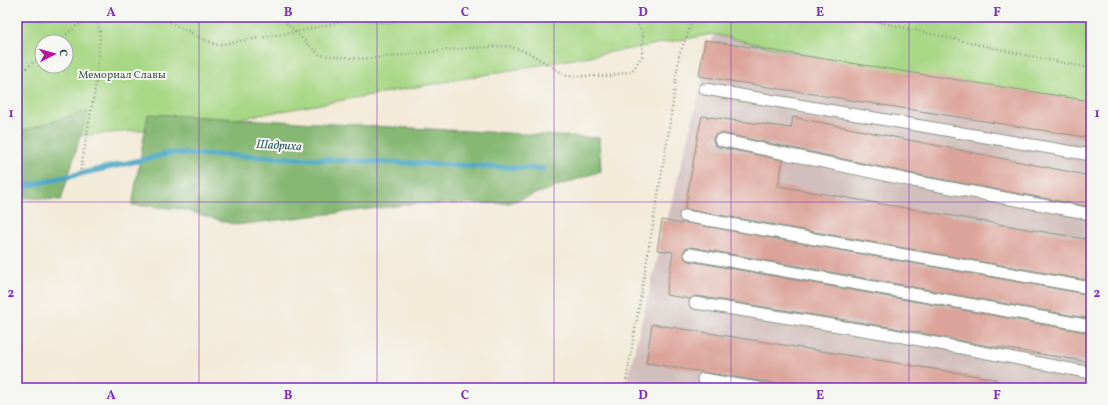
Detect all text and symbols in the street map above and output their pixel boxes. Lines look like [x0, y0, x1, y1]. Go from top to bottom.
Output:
text: A [106, 4, 116, 22]
text: B [284, 4, 293, 22]
text: C [461, 4, 469, 22]
text: D [638, 4, 648, 22]
text: E [816, 4, 824, 22]
text: F [993, 4, 1001, 22]
north arrow [34, 34, 74, 74]
text: С [55, 49, 70, 57]
park label: Мемориал Славы [78, 68, 166, 83]
text: 1 [8, 105, 14, 123]
text: 1 [1094, 105, 1100, 123]
water label: Шадриха [256, 137, 303, 155]
text: 2 [8, 285, 15, 303]
text: 2 [1094, 285, 1101, 303]
text: A [106, 387, 116, 405]
text: B [284, 387, 293, 405]
text: C [461, 387, 469, 405]
text: D [638, 387, 648, 405]
text: E [816, 387, 824, 405]
text: F [993, 387, 1001, 405]

